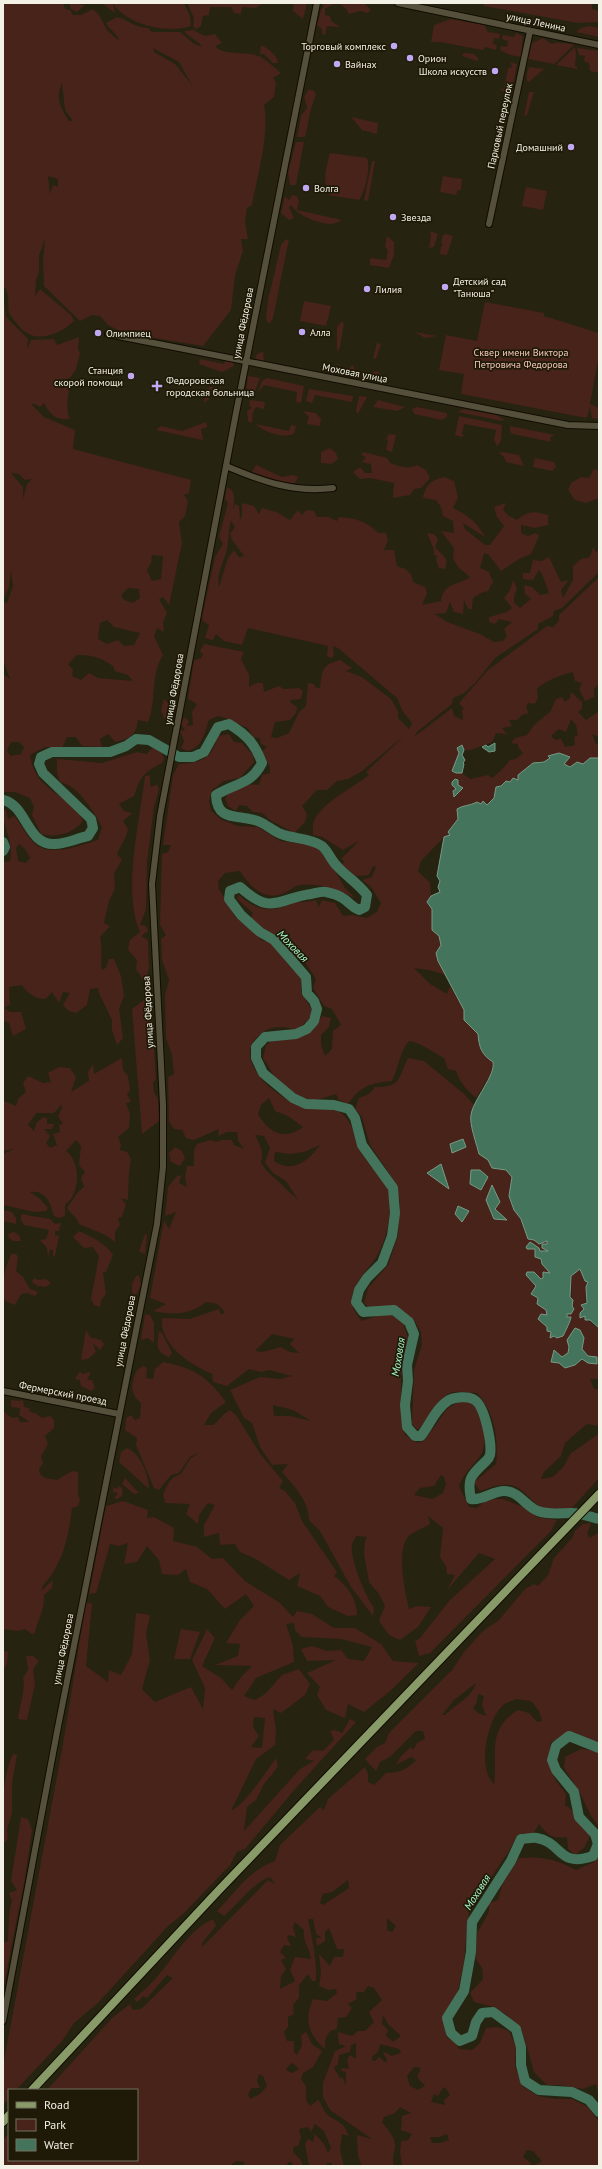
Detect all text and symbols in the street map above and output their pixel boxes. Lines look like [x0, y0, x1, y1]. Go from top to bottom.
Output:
street label: улица Ленина [505, 9, 567, 35]
place label: Торговый комплекс [301, 40, 386, 53]
marker: Торговый комплекс [389, 41, 399, 51]
place label: Орион [418, 52, 446, 65]
marker: Орион [405, 53, 415, 63]
place label: Вайнах [345, 58, 377, 71]
marker: Вайнах [332, 59, 342, 69]
place label: Школа искусств [419, 65, 487, 78]
marker: Школа искусств [490, 66, 500, 76]
street label: Парковый переулок [485, 82, 515, 170]
place label: Домашний [516, 141, 563, 154]
marker: Домашний [566, 142, 576, 152]
place label: Волга [314, 182, 339, 195]
marker: Волга [301, 183, 311, 193]
place label: Звезда [401, 211, 431, 224]
marker: Звезда [388, 212, 398, 222]
place label: Детский сад "Танюша" [453, 275, 507, 300]
marker: Детский сад "Танюша" [440, 282, 450, 292]
place label: Лилия [374, 283, 402, 296]
marker: Лилия [362, 284, 372, 294]
street label: улица Фёдорова [230, 286, 256, 360]
place label: Алла [310, 326, 331, 339]
place label: Олимпиец [106, 327, 151, 340]
marker: Алла [297, 327, 307, 337]
marker: Олимпиец [93, 328, 103, 338]
park label: Сквер имени Виктора Петровича Федорова [474, 346, 568, 371]
street label: Моховая улица [321, 360, 389, 386]
place label: Станция скорой помощи [54, 364, 123, 389]
marker: Станция скорой помощи [126, 371, 136, 381]
place label: Федоровская городская больница [166, 374, 254, 399]
marker: Федоровская городская больница [151, 380, 163, 392]
street label: улица Фёдорова [161, 652, 187, 726]
water label: Моховая [274, 927, 312, 965]
street label: улица Фёдорова [140, 976, 156, 1048]
street label: улица Фёдорова [112, 1294, 138, 1368]
water label: Моховая [388, 1336, 408, 1378]
street label: Фермерский проезд [18, 1378, 109, 1408]
street label: улица Фёдорова [50, 1612, 76, 1686]
water label: Моховая [461, 1872, 493, 1912]
legend [8, 2089, 138, 2161]
text: Road [44, 2097, 69, 2112]
text: Park [44, 2117, 66, 2132]
text: Water [44, 2137, 74, 2152]

